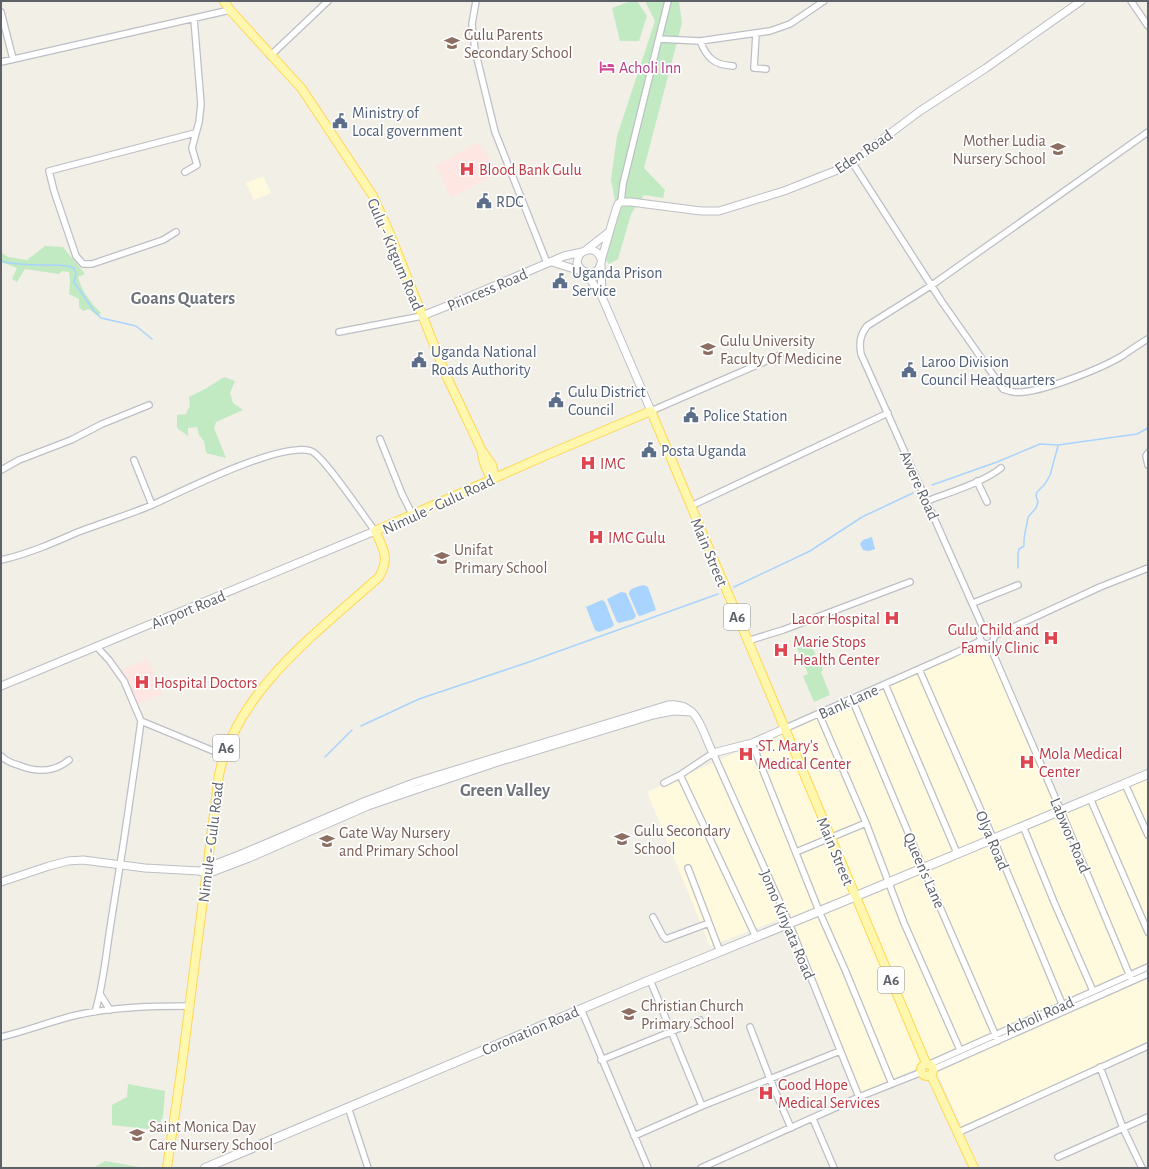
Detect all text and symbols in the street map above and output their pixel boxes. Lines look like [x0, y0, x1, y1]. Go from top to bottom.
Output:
place label: Gulu Parents Secondary School [464, 27, 572, 62]
school or university icon: Gulu Parents Secondary School [443, 34, 461, 52]
hotel icon: Acholi Inn [598, 58, 616, 76]
place label: Acholi Inn [619, 60, 681, 76]
place label: Ministry of Local government [352, 105, 462, 139]
public building icon: Ministry of Local government [331, 112, 349, 130]
street label: Eden Road [832, 127, 895, 177]
place label: Mother Ludia Nursery School [953, 133, 1046, 168]
school or university icon: Mother Ludia Nursery School [1049, 140, 1067, 158]
hospital icon: Blood Bank Gulu [458, 160, 476, 178]
place label: Blood Bank Gulu [479, 162, 582, 178]
public building icon: RDC [475, 192, 493, 210]
place label: RDC [496, 194, 524, 210]
street label: Gulu - Kitgum Road [364, 196, 426, 313]
place label: Uganda Prison Service [572, 265, 662, 299]
street label: Princess Road [445, 266, 530, 314]
public building icon: Uganda Prison Service [551, 272, 569, 290]
district label: Goans Quaters [131, 290, 235, 308]
place label: Gulu University Faculty Of Medicine [720, 333, 842, 368]
school or university icon: Gulu University Faculty Of Medicine [699, 340, 717, 358]
place label: Uganda National Roads Authority [431, 344, 537, 379]
public building icon: Uganda National Roads Authority [410, 351, 428, 369]
place label: Laroo Division Council Headquarters [921, 354, 1056, 388]
public building icon: Laroo Division Council Headquarters [900, 361, 918, 379]
place label: Gulu District Council [568, 384, 646, 418]
public building icon: Gulu District Council [547, 391, 565, 409]
public building icon: Police Station [682, 406, 700, 424]
place label: Police Station [703, 408, 787, 424]
public building icon: Posta Uganda [640, 441, 658, 459]
place label: Posta Uganda [661, 443, 746, 459]
street label: Awere Road [897, 448, 941, 522]
hospital icon: IMC [579, 454, 597, 472]
place label: IMC [600, 456, 625, 472]
street label: Nimule - Gulu Road [380, 472, 497, 538]
street label: Main Street [688, 516, 731, 589]
hospital icon: IMC Gulu [587, 528, 605, 546]
place label: IMC Gulu [608, 530, 665, 546]
place label: Unifat Primary School [454, 542, 547, 577]
school or university icon: Unifat Primary School [433, 549, 451, 567]
street label: Airport Road [149, 588, 228, 632]
road number: A6 [724, 604, 750, 630]
hospital icon: Lacor Hospital [883, 609, 901, 627]
place label: Lacor Hospital [791, 611, 880, 627]
place label: Gulu Child and Family Clinic [948, 622, 1039, 657]
hospital icon: Gulu Child and Family Clinic [1042, 629, 1060, 647]
place label: Marie Stops Health Center [793, 634, 880, 668]
hospital icon: Marie Stops Health Center [772, 641, 790, 659]
hospital icon: Hospital Doctors [133, 673, 151, 691]
place label: Hospital Doctors [154, 675, 258, 691]
street label: Bank Lane [816, 682, 881, 722]
road number: A6 [213, 735, 239, 761]
place label: ST. Mary's Medical Center [758, 738, 852, 772]
hospital icon: ST. Mary's Medical Center [737, 745, 755, 763]
place label: Mola Medical Center [1039, 746, 1122, 780]
hospital icon: Mola Medical Center [1018, 753, 1036, 771]
street label: Nimule - Gulu Road [196, 781, 226, 903]
district label: Green Valley [460, 782, 551, 800]
street label: Labwor Road [1047, 795, 1093, 875]
street label: Olya Road [972, 808, 1012, 873]
street label: Main Street [814, 815, 857, 888]
place label: Gulu Secondary School [634, 823, 731, 857]
place label: Gate Way Nursery and Primary School [339, 825, 459, 860]
school or university icon: Gulu Secondary School [613, 830, 631, 848]
street label: Queen's Lane [899, 830, 948, 911]
school or university icon: Gate Way Nursery and Primary School [318, 832, 336, 850]
street label: Jomo Kinyata Road [756, 867, 817, 982]
road number: A6 [878, 967, 904, 993]
street label: Acholi Road [1003, 994, 1076, 1038]
place label: Christian Church Primary School [641, 998, 744, 1033]
street label: Coronation Road [480, 1003, 581, 1059]
school or university icon: Christian Church Primary School [620, 1005, 638, 1023]
place label: Good Hope Medical Services [778, 1077, 880, 1111]
hospital icon: Good Hope Medical Services [757, 1084, 775, 1102]
place label: Saint Monica Day Care Nursery School [149, 1119, 273, 1154]
school or university icon: Saint Monica Day Care Nursery School [128, 1126, 146, 1144]

